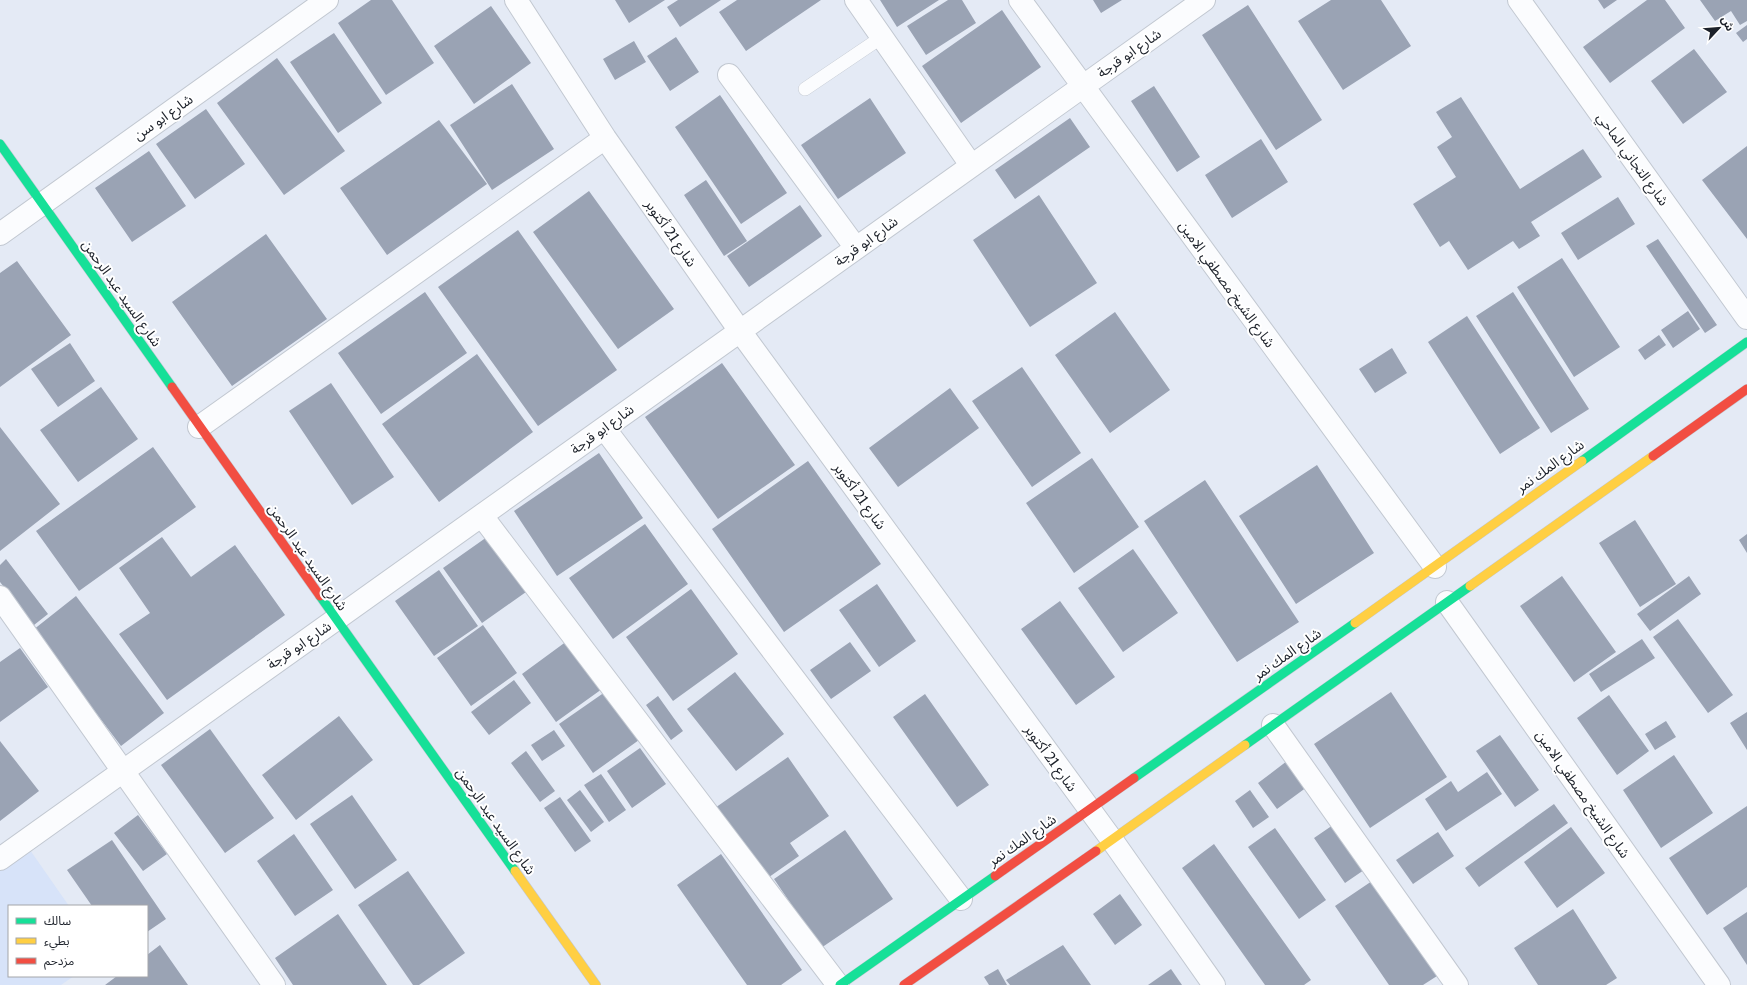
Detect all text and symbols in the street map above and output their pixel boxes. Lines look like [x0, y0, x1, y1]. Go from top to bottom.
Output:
north arrow [1699, 8, 1739, 48]
text: ش [1718, 14, 1738, 33]
street label: شارع ابو قرجة [1094, 24, 1166, 83]
street label: شارع ابو سن [130, 90, 198, 146]
street label: شارع التجاني الماحي [1591, 109, 1673, 210]
street label: شارع 21 أكتوبر [639, 195, 701, 271]
street label: شارع ابو قرجة [831, 212, 902, 272]
street label: شارع الشيخ مصطفي الامين [1173, 217, 1279, 352]
street label: شارع السيد عبد الرحمن [77, 236, 166, 351]
street label: شارع ابو قرجة [567, 400, 638, 460]
street label: شارع المك نمر [1512, 435, 1589, 499]
street label: شارع 21 أكتوبر [827, 458, 890, 534]
street label: شارع السيد عبد الرحمن [263, 500, 352, 615]
street label: شارع ابو قرجة [263, 617, 336, 675]
street label: شارع المك نمر [1249, 624, 1326, 686]
street label: شارع 21 أكتوبر [1018, 720, 1081, 796]
street label: شارع الشيخ مصطفي الامين [1530, 726, 1634, 863]
street label: شارع السيد عبد الرحمن [451, 764, 540, 879]
street label: شارع المك نمر [984, 810, 1061, 872]
legend [8, 905, 148, 977]
text: سالك [44, 913, 71, 928]
text: بطيء [44, 933, 70, 951]
text: مزدحم [44, 953, 74, 970]

